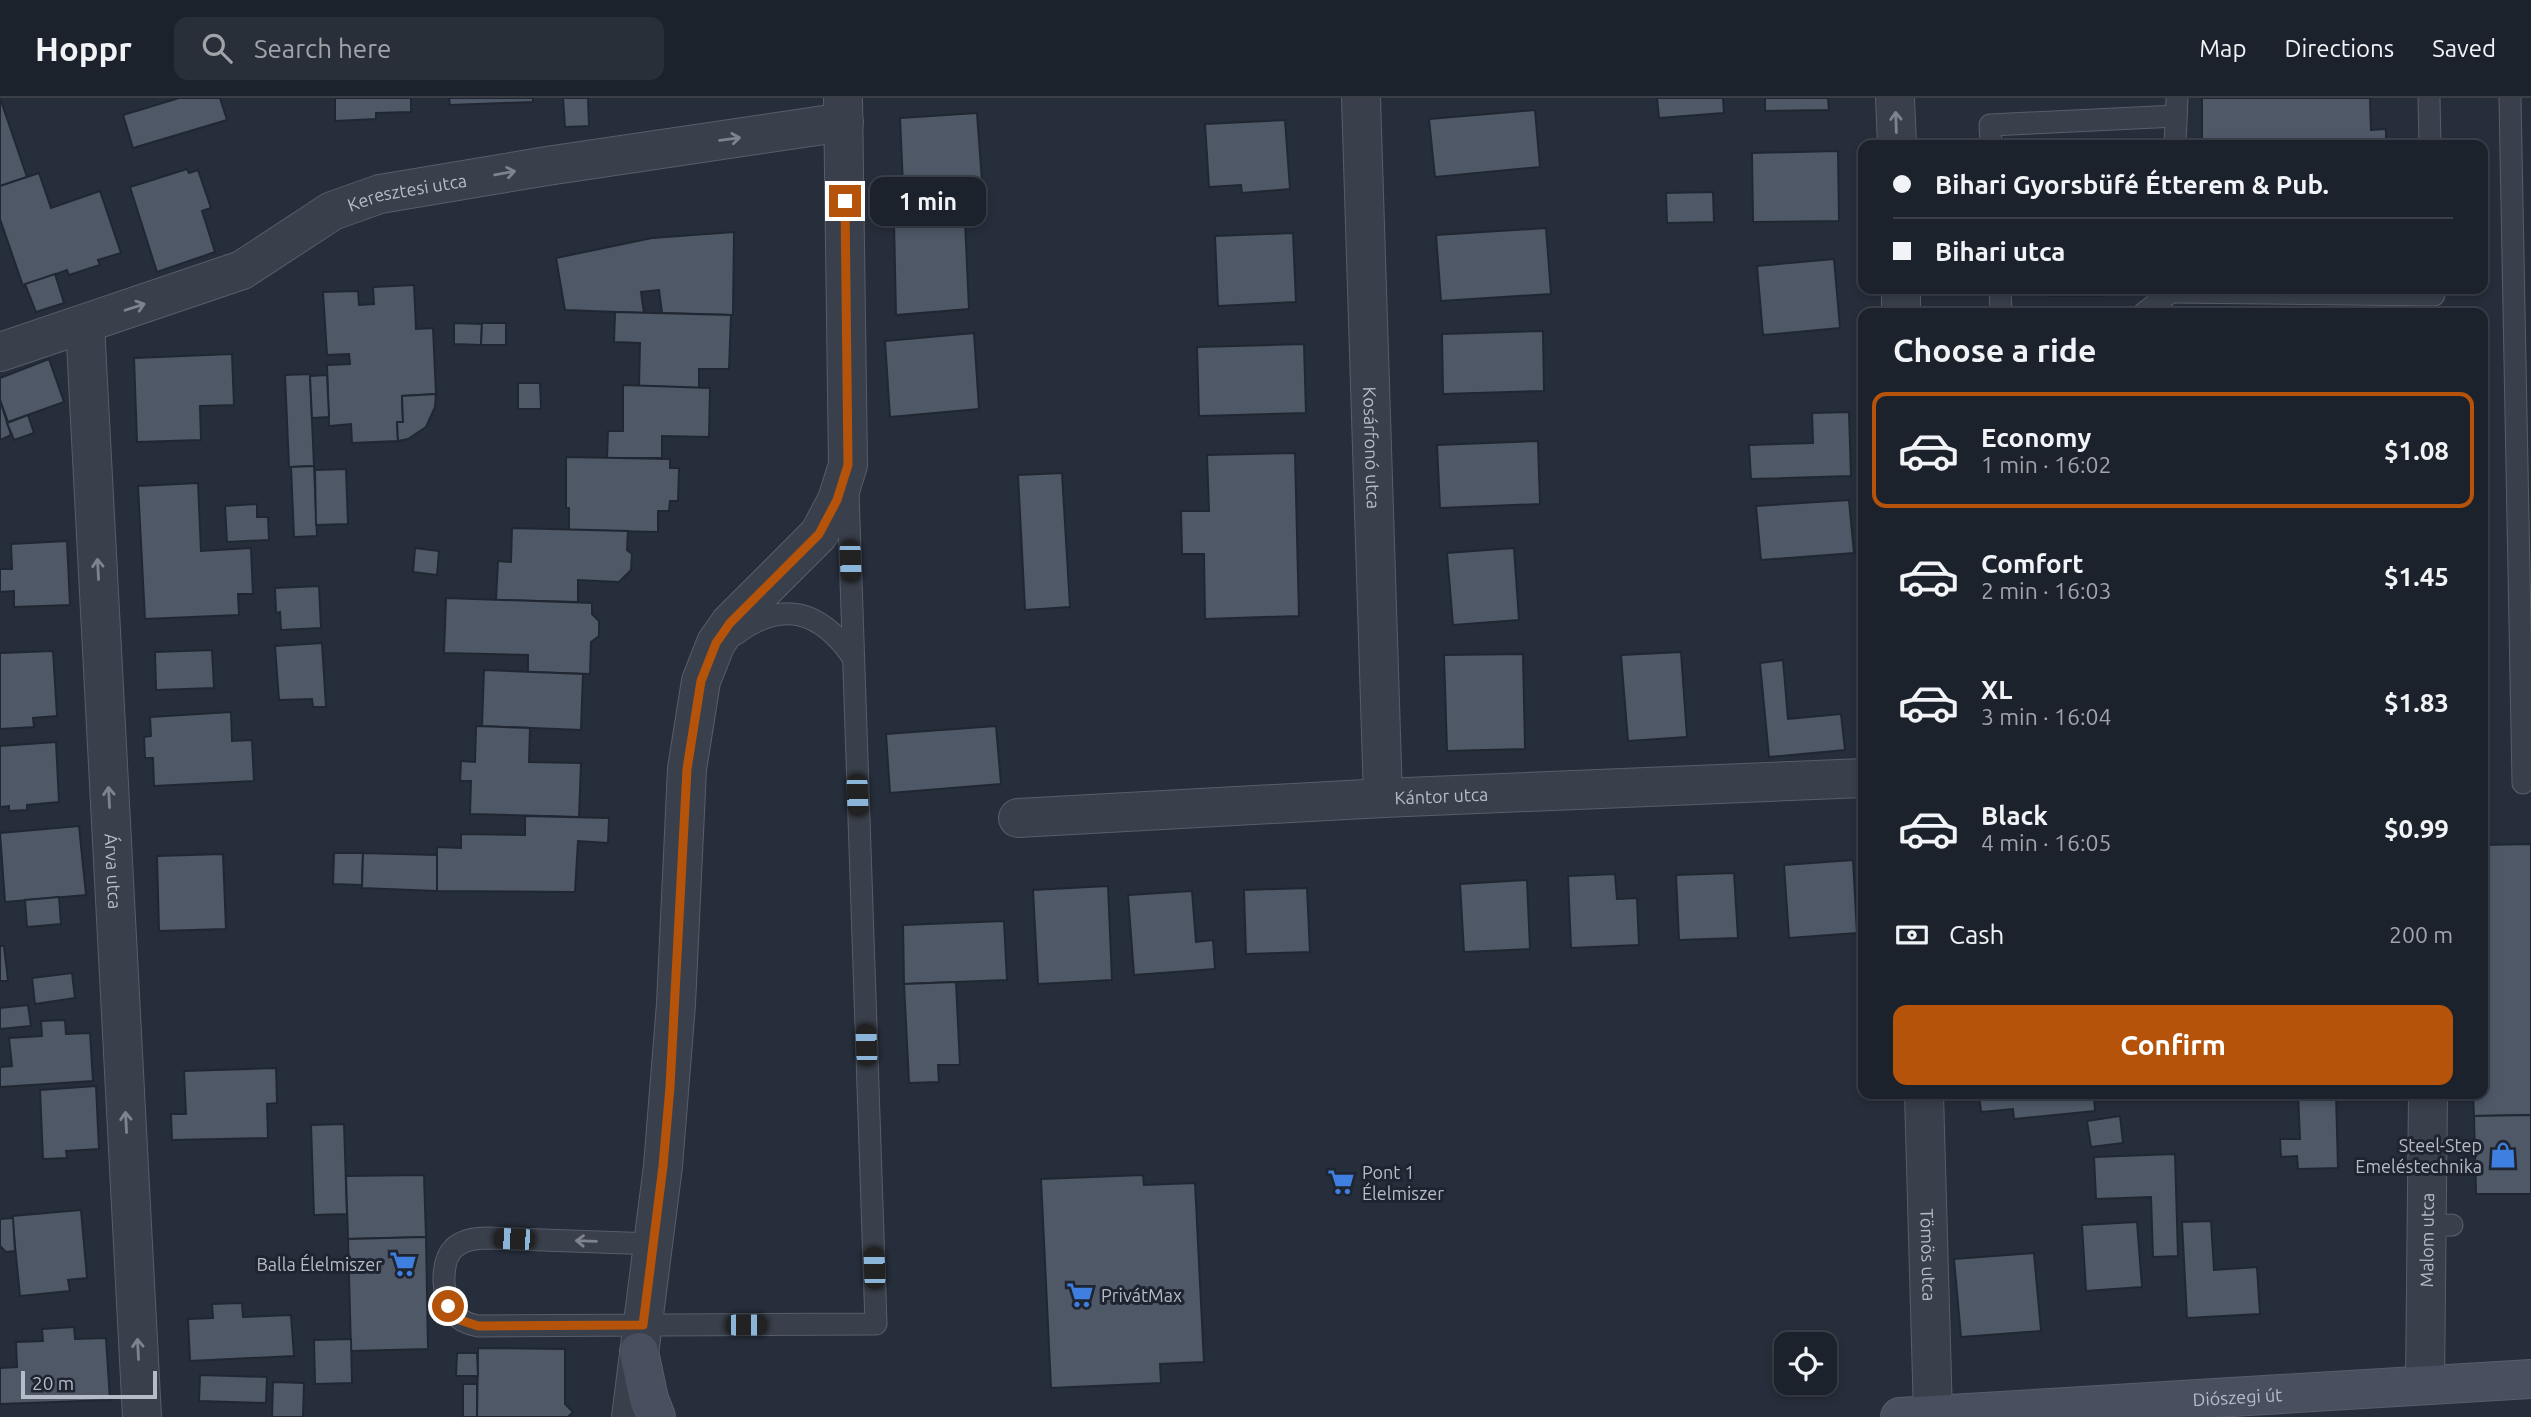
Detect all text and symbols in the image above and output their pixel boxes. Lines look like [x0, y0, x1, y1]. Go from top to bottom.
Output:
search box [174, 17, 664, 80]
icon: search [198, 29, 236, 67]
text: Hoppr [35, 30, 132, 67]
text: Search here [254, 34, 391, 63]
text: Map [2199, 35, 2246, 62]
text: Directions [2284, 35, 2394, 62]
text: Saved [2432, 35, 2496, 62]
one-way arrow [1889, 110, 1902, 133]
one-way arrow [718, 132, 741, 145]
one-way arrow [493, 166, 516, 179]
street label: Keresztesi utca [345, 170, 468, 215]
text: Bihari Gyorsbüfé Étterem & Pub. [1935, 170, 2329, 199]
callout: 1 min [870, 176, 985, 226]
route end [829, 185, 861, 217]
text: 1 min [899, 189, 957, 214]
text: Bihari utca [1935, 237, 2065, 266]
one-way arrow [123, 300, 145, 313]
text: Choose a ride [1893, 332, 2096, 368]
street label: Kosárfonó utca [1360, 386, 1384, 509]
icon: car [1897, 419, 1960, 482]
text: Economy [1981, 423, 2091, 452]
text: $1.08 [2384, 436, 2449, 465]
text: 1 min · 16:02 [1981, 452, 2112, 477]
car [839, 540, 862, 582]
icon: car [1897, 545, 1960, 608]
text: Comfort [1981, 549, 2084, 578]
one-way arrow [91, 558, 104, 581]
text: $1.45 [2384, 562, 2449, 591]
text: 2 min · 16:03 [1981, 578, 2112, 603]
icon: car [1897, 671, 1960, 734]
text: XL [1981, 675, 2012, 704]
text: $1.83 [2384, 688, 2449, 717]
text: 3 min · 16:04 [1981, 704, 2112, 729]
car [846, 774, 869, 816]
street label: Kántor utca [1394, 784, 1489, 808]
one-way arrow [103, 785, 116, 808]
icon: car [1897, 797, 1960, 860]
text: Black [1981, 801, 2048, 830]
text: $0.99 [2384, 814, 2449, 843]
text: 4 min · 16:05 [1981, 830, 2112, 855]
street label: Árva utca [102, 833, 126, 910]
icon: cash [1893, 916, 1931, 954]
text: Cash [1949, 920, 2004, 949]
text: 200 m [2389, 922, 2453, 947]
button: Confirm [1893, 1005, 2453, 1085]
car [855, 1024, 878, 1066]
one-way arrow [119, 1111, 132, 1133]
place label: Steel-Step Emeléstechnika [2355, 1135, 2482, 1176]
shop icon: Steel-Step Emeléstechnika [2488, 1140, 2518, 1170]
place label: Pont 1 Élelmiszer [1362, 1162, 1444, 1203]
supermarket icon: Pont 1 Élelmiszer [1326, 1167, 1356, 1197]
street label: Malom utca [2416, 1193, 2437, 1287]
street label: Tömös utca [1917, 1208, 1940, 1302]
car [493, 1228, 536, 1250]
one-way arrow [574, 1235, 597, 1248]
car [863, 1247, 886, 1289]
supermarket icon: Balla Élelmiszer [388, 1249, 418, 1279]
place label: Balla Élelmiszer [256, 1253, 382, 1274]
supermarket icon: PrivátMax [1065, 1280, 1095, 1310]
place label: PrivátMax [1101, 1285, 1182, 1305]
route start [432, 1290, 464, 1322]
car [726, 1315, 768, 1336]
map controls [1774, 1332, 1837, 1395]
button: locate [1774, 1332, 1837, 1395]
one-way arrow [131, 1338, 144, 1361]
scale bar [21, 1368, 158, 1400]
text: 20 m [32, 1372, 74, 1394]
street label: Diószegi út [2192, 1384, 2283, 1409]

